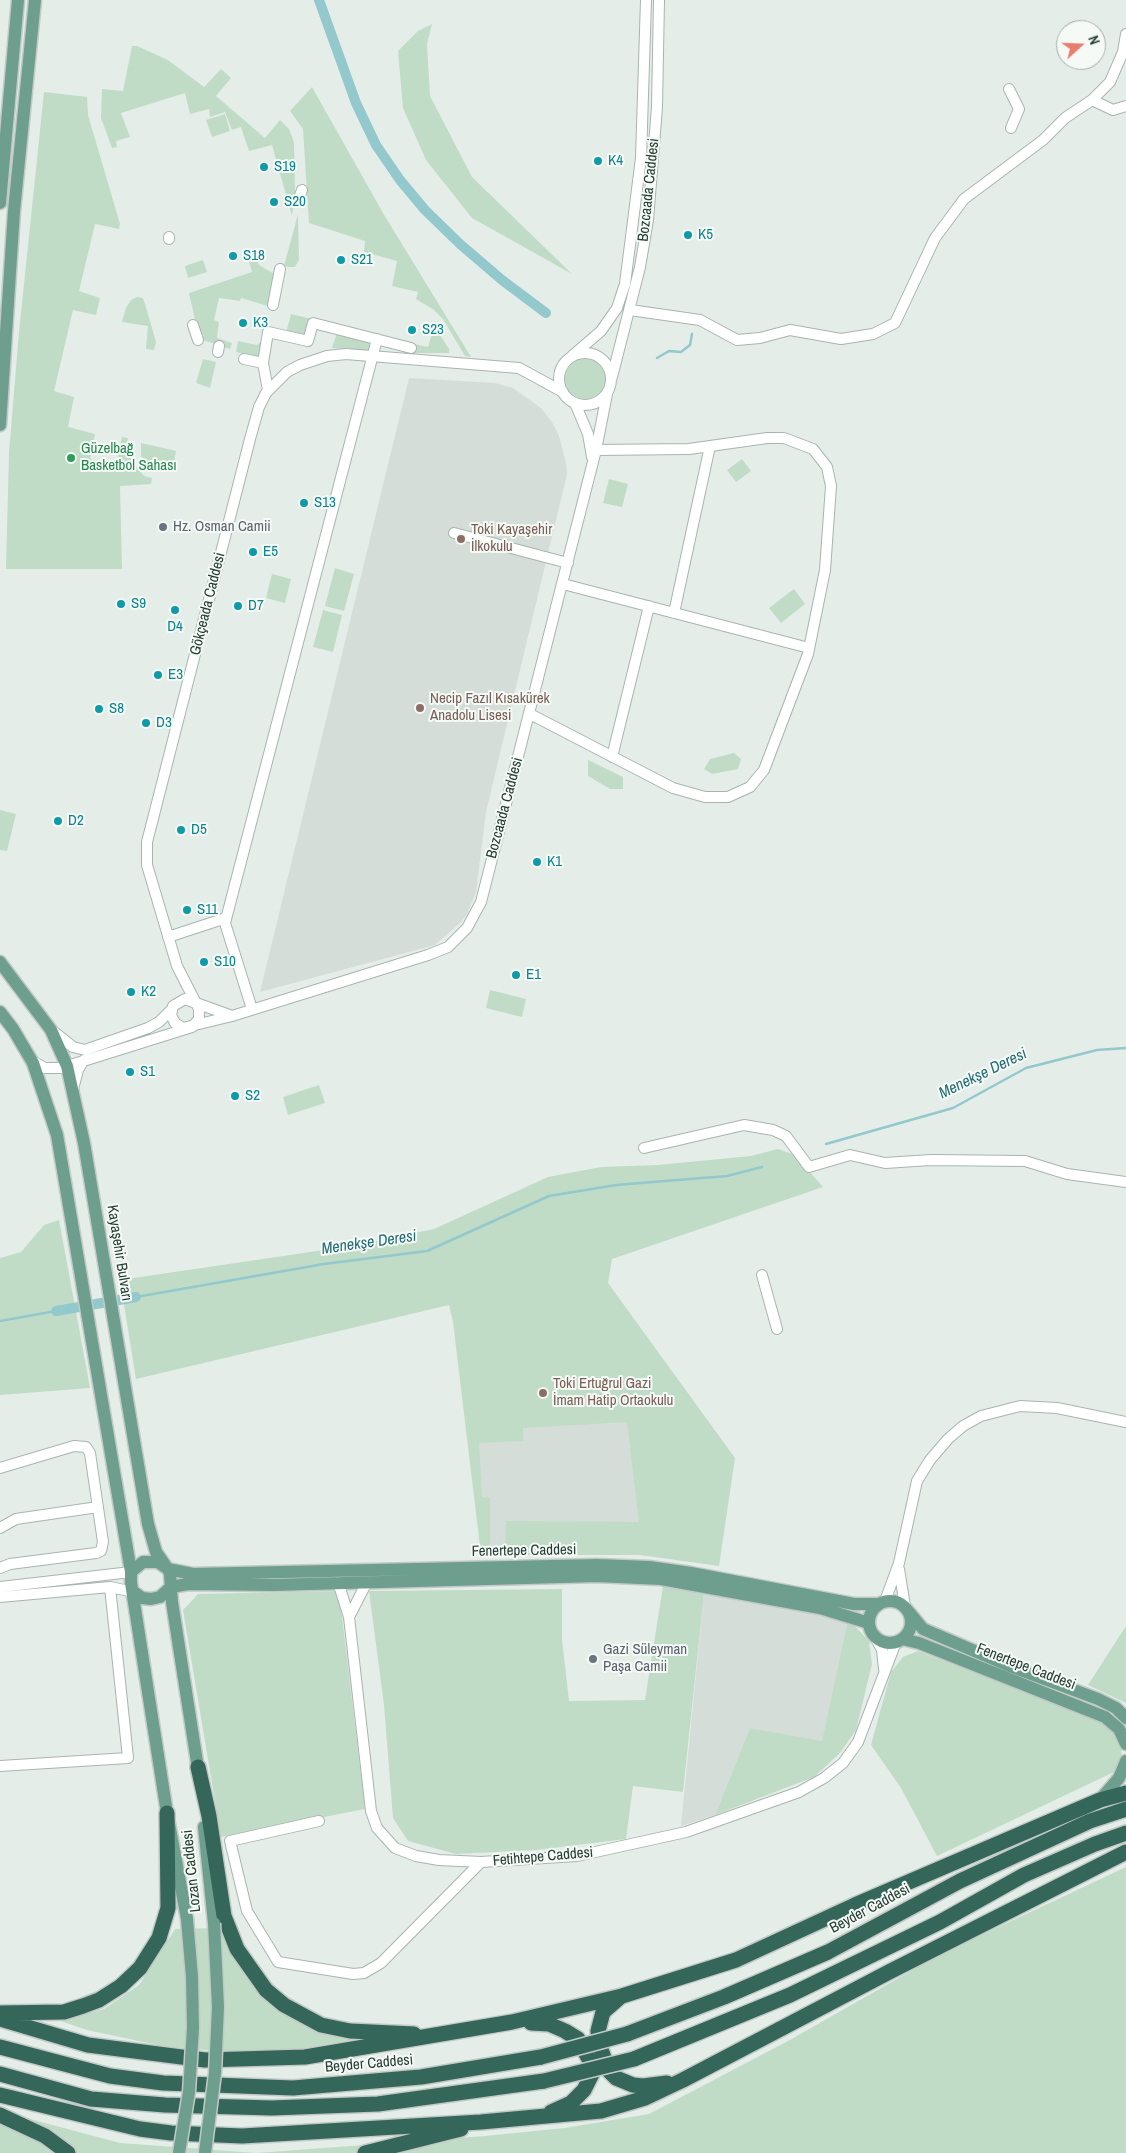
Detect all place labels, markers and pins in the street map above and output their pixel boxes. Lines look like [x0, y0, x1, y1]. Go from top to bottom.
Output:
place label: K4 [608, 152, 623, 170]
marker: K4 [592, 155, 604, 167]
place label: S19 [274, 158, 296, 176]
marker: S19 [258, 161, 270, 173]
place label: S20 [284, 193, 306, 211]
marker: S20 [268, 196, 280, 208]
place label: K5 [698, 226, 713, 244]
marker: K5 [682, 229, 694, 241]
place label: S18 [243, 247, 265, 265]
marker: S18 [227, 250, 239, 262]
place label: S21 [351, 251, 373, 269]
marker: S21 [335, 254, 347, 266]
place label: K3 [253, 314, 268, 332]
marker: K3 [237, 317, 249, 329]
place label: S23 [422, 321, 444, 339]
marker: S23 [406, 324, 418, 336]
place label: Güzelbağ Basketbol Sahası [81, 440, 177, 475]
marker: Güzelbağ Basketbol Sahası [65, 452, 77, 464]
place label: S13 [314, 494, 336, 512]
marker: S13 [298, 497, 310, 509]
place label: Hz. Osman Camii [173, 518, 271, 536]
marker: Hz. Osman Camii [157, 521, 169, 533]
place label: Toki Kayaşehir İlkokulu [471, 521, 552, 556]
marker: Toki Kayaşehir İlkokulu [455, 533, 467, 545]
place label: E5 [263, 543, 278, 561]
marker: E5 [247, 546, 259, 558]
place label: S9 [131, 595, 146, 613]
place label: D7 [248, 597, 264, 615]
marker: S9 [115, 598, 127, 610]
marker: D7 [232, 600, 244, 612]
marker: D4 [169, 604, 181, 616]
place label: D4 [167, 618, 183, 636]
place label: E3 [168, 666, 183, 684]
marker: E3 [152, 669, 164, 681]
place label: Necip Fazıl Kısakürek Anadolu Lisesi [430, 690, 550, 725]
place label: S8 [109, 700, 124, 718]
marker: Necip Fazıl Kısakürek Anadolu Lisesi [414, 702, 426, 714]
marker: S8 [93, 703, 105, 715]
place label: D3 [156, 714, 172, 732]
marker: D3 [140, 717, 152, 729]
place label: D2 [68, 812, 84, 830]
marker: D2 [52, 815, 64, 827]
place label: D5 [191, 821, 207, 839]
marker: D5 [175, 824, 187, 836]
place label: K1 [547, 853, 562, 871]
marker: K1 [531, 856, 543, 868]
place label: S11 [197, 901, 218, 919]
marker: S11 [181, 904, 193, 916]
place label: S10 [214, 953, 236, 971]
marker: S10 [198, 956, 210, 968]
place label: E1 [526, 966, 541, 984]
marker: E1 [510, 969, 522, 981]
place label: K2 [141, 983, 156, 1001]
marker: K2 [125, 986, 137, 998]
place label: S1 [140, 1063, 155, 1081]
marker: S1 [124, 1066, 136, 1078]
place label: S2 [245, 1087, 260, 1105]
marker: S2 [229, 1090, 241, 1102]
place label: Toki Ertuğrul Gazi İmam Hatip Ortaokulu [553, 1375, 673, 1410]
marker: Toki Ertuğrul Gazi İmam Hatip Ortaokulu [537, 1387, 549, 1399]
place label: Gazi Süleyman Paşa Camii [603, 1641, 687, 1676]
marker: Gazi Süleyman Paşa Camii [587, 1653, 599, 1665]

